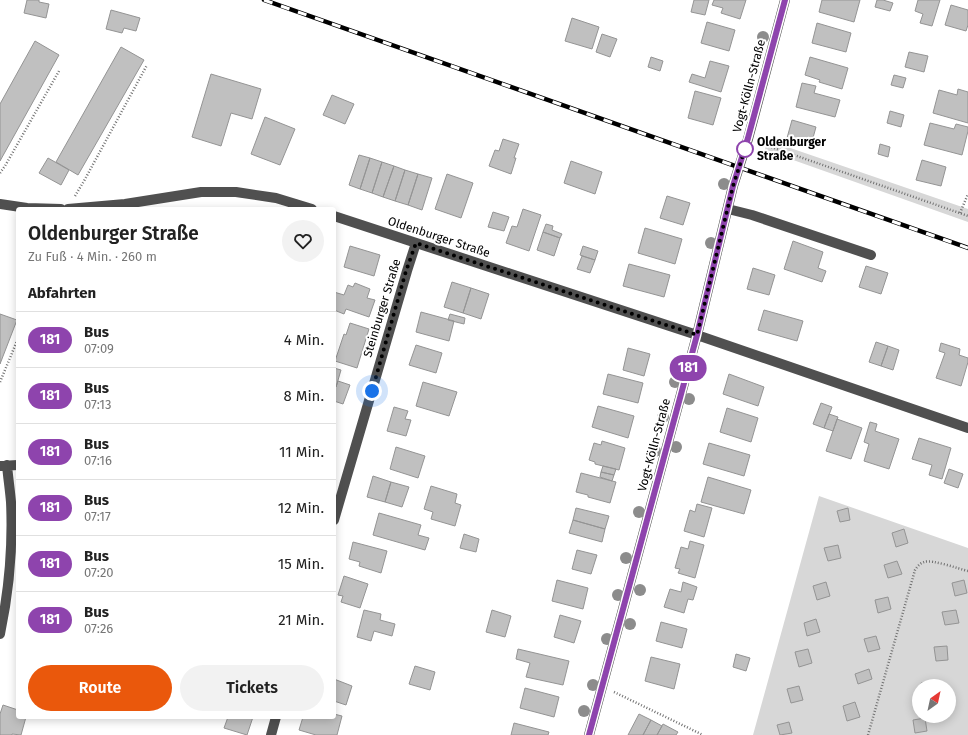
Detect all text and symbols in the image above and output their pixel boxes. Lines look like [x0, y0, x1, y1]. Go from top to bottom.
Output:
street label: Vogt-Kölln-Straße [730, 38, 768, 134]
place label: Oldenburger Straße [757, 135, 826, 163]
marker: Oldenburger Straße [736, 140, 754, 158]
street label: Oldenburger Straße [386, 214, 492, 260]
button: heart [282, 220, 324, 262]
text: Oldenburger Straße [28, 222, 199, 245]
text: Zu Fuß · 4 Min. · 260 m [28, 249, 157, 264]
street label: Steinburger Straße [360, 257, 404, 359]
text: Abfahrten [28, 284, 96, 302]
text: Bus [84, 323, 109, 341]
text: 181 [40, 331, 60, 348]
text: 4 Min. [284, 331, 324, 349]
text: 07:09 [84, 341, 114, 356]
line badge: 181 [665, 355, 711, 381]
text: 181 [678, 359, 698, 376]
text: Bus [84, 379, 109, 397]
your location [362, 381, 382, 401]
text: 181 [40, 387, 60, 404]
text: 8 Min. [283, 387, 324, 405]
text: 07:13 [84, 397, 111, 412]
street label: Vogt-Kölln-Straße [635, 397, 673, 493]
text: Bus [84, 435, 109, 453]
text: 181 [40, 443, 60, 460]
text: 11 Min. [279, 443, 324, 461]
text: 07:16 [84, 453, 112, 468]
text: Bus [84, 491, 109, 509]
text: 181 [40, 499, 60, 516]
text: 12 Min. [278, 499, 324, 517]
text: 07:17 [84, 509, 111, 524]
text: Bus [84, 547, 109, 565]
text: 181 [40, 555, 60, 572]
text: 15 Min. [278, 555, 324, 573]
text: 07:20 [84, 565, 114, 580]
text: Bus [84, 603, 109, 621]
text: 181 [40, 611, 60, 628]
text: 21 Min. [278, 611, 324, 629]
text: 07:26 [84, 621, 113, 636]
button: Route [28, 665, 172, 711]
button: Tickets [180, 665, 324, 711]
north arrow [912, 679, 956, 723]
map controls [912, 679, 956, 723]

